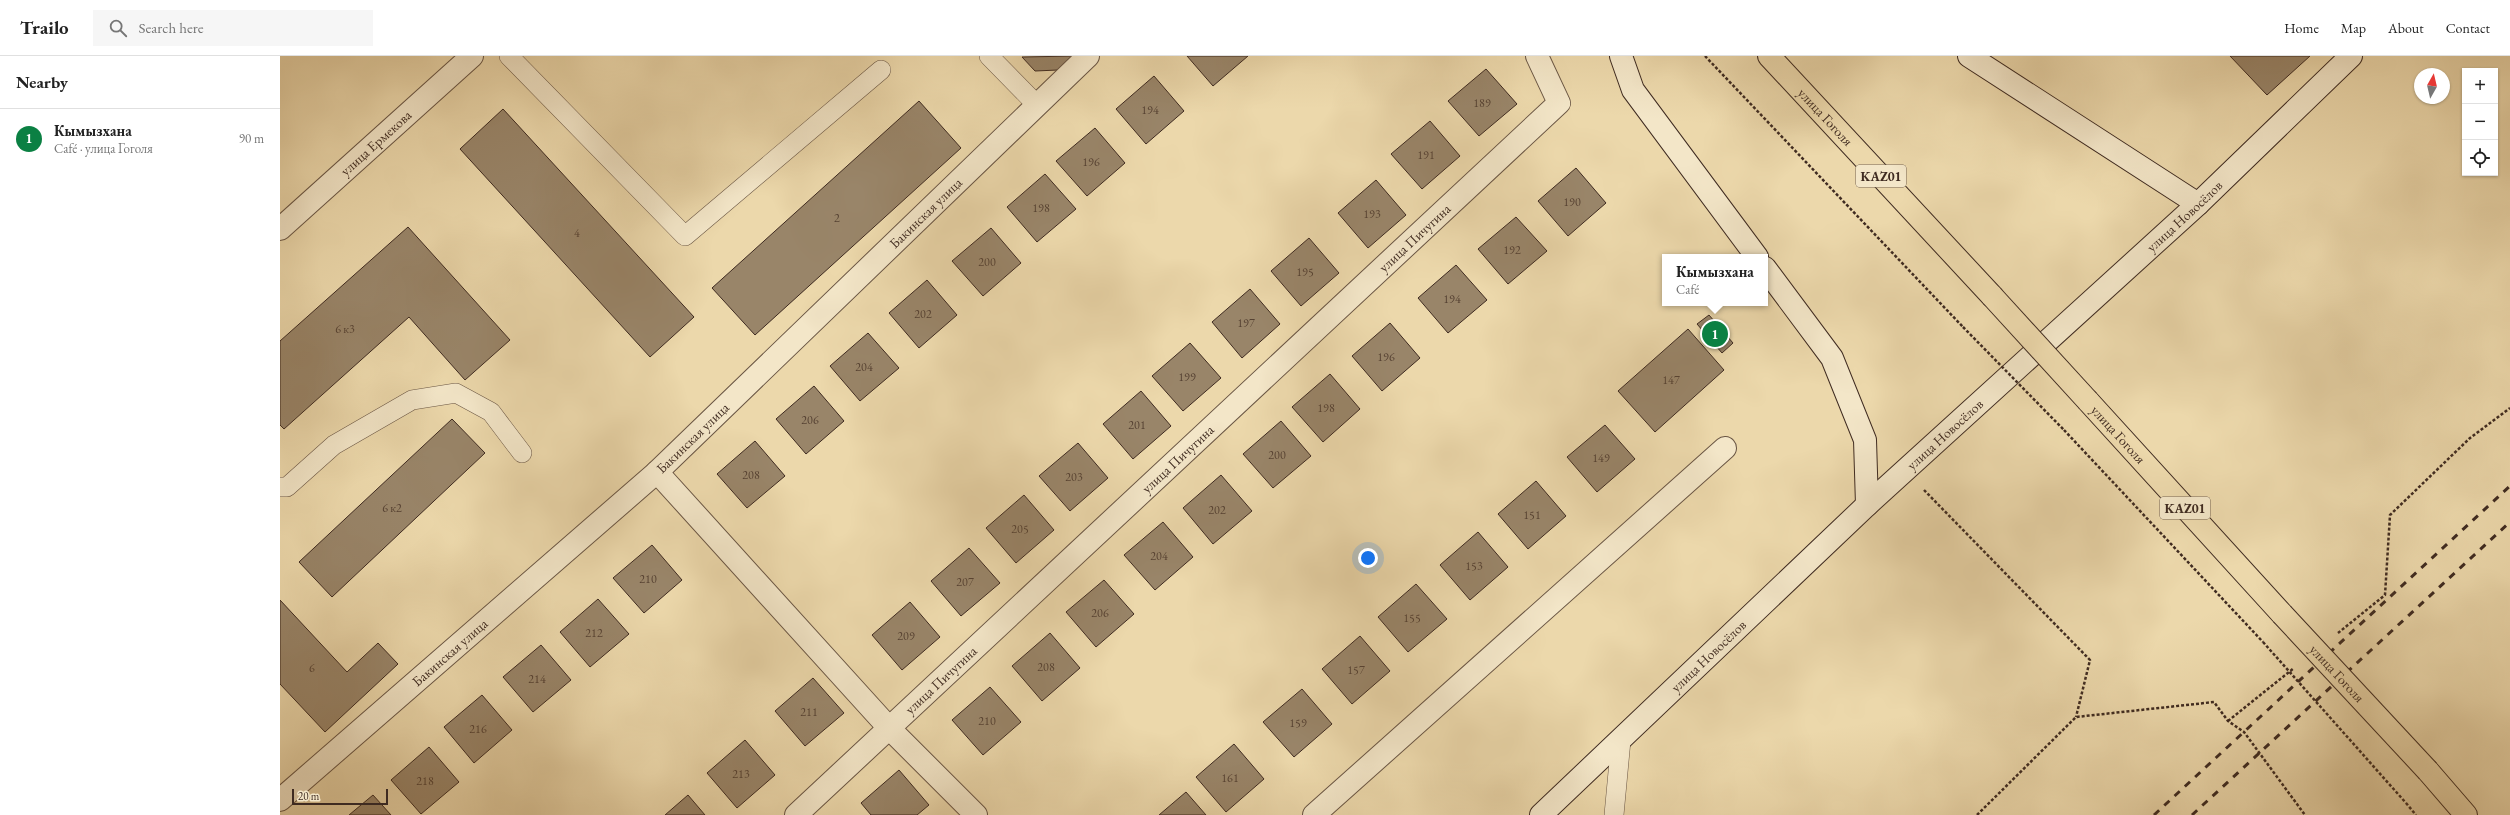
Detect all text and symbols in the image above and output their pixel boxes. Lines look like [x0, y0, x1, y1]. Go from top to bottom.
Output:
search box [93, 10, 373, 46]
text: Trailo [20, 15, 69, 40]
icon: search [107, 17, 129, 39]
text: Search here [139, 18, 204, 37]
text: Home [2284, 19, 2319, 37]
text: Map [2341, 19, 2366, 37]
text: About [2388, 19, 2424, 37]
text: Contact [2446, 19, 2490, 37]
north arrow [2414, 68, 2450, 104]
map controls [2462, 68, 2498, 176]
button: + [2462, 68, 2498, 104]
text: Nearby [16, 71, 68, 93]
street label: улица Гоголя [1794, 84, 1857, 150]
house number: 189 [1473, 95, 1491, 111]
house number: 194 [1141, 102, 1159, 118]
button: − [2462, 104, 2498, 140]
street label: улица Ермекова [336, 106, 415, 179]
text: Кымызхана [54, 121, 132, 140]
text: 1 [26, 130, 32, 147]
text: 90 m [239, 130, 264, 147]
text: Café · улица Гоголя [54, 140, 153, 157]
button: locate [2462, 140, 2498, 176]
house number: 191 [1417, 147, 1435, 163]
house number: 196 [1082, 154, 1100, 170]
road number: KАZ01 [1856, 165, 1906, 187]
street label: Бакинская улица [885, 173, 966, 252]
street label: улица Новосёлов [2142, 176, 2226, 256]
house number: 190 [1563, 194, 1581, 210]
street label: улица Пичугина [1375, 199, 1455, 276]
house number: 198 [1032, 200, 1050, 216]
house number: 193 [1363, 206, 1381, 222]
house number: 2 [834, 210, 840, 226]
house number: 4 [574, 225, 580, 241]
house number: 192 [1503, 242, 1521, 258]
house number: 200 [978, 254, 996, 270]
popup [1662, 254, 1768, 306]
text: Кымызхана [1676, 262, 1754, 281]
house number: 195 [1296, 264, 1314, 280]
text: Café [1676, 281, 1699, 298]
house number: 194 [1443, 291, 1461, 307]
house number: 202 [914, 306, 932, 322]
house number: 197 [1237, 315, 1255, 331]
pin: 1 [1702, 319, 1728, 349]
house number: 6 к3 [335, 321, 355, 337]
house number: 196 [1377, 349, 1395, 365]
house number: 204 [855, 359, 873, 375]
house number: 199 [1178, 369, 1196, 385]
house number: 147 [1662, 372, 1680, 388]
street label: улица Новосёлов [1903, 395, 1987, 474]
street label: Бакинская улица [652, 398, 733, 477]
house number: 198 [1317, 400, 1335, 416]
street label: улица Гоголя [2087, 401, 2150, 467]
house number: 206 [801, 412, 819, 428]
house number: 201 [1128, 417, 1146, 433]
street label: улица Пичугина [1138, 421, 1218, 497]
house number: 200 [1268, 447, 1286, 463]
house number: 149 [1592, 450, 1610, 466]
house number: 208 [742, 467, 760, 483]
house number: 203 [1065, 469, 1083, 485]
road number: KАZ01 [2160, 497, 2210, 519]
house number: 6 к2 [382, 500, 402, 516]
house number: 202 [1208, 502, 1226, 518]
house number: 151 [1523, 507, 1541, 523]
house number: 205 [1011, 521, 1029, 537]
house number: 204 [1150, 548, 1168, 564]
your location [1358, 548, 1378, 568]
house number: 153 [1465, 558, 1483, 574]
house number: 210 [639, 571, 657, 587]
house number: 207 [956, 574, 974, 590]
house number: 206 [1091, 605, 1109, 621]
house number: 155 [1403, 610, 1421, 626]
street label: Бакинская улица [408, 614, 492, 690]
street label: улица Новосёлов [1667, 616, 1750, 696]
house number: 212 [585, 625, 603, 641]
house number: 209 [897, 628, 915, 644]
street label: улица Гоголя [2306, 640, 2369, 706]
street label: улица Пичугина [901, 642, 981, 718]
house number: 208 [1037, 659, 1055, 675]
house number: 6 [309, 660, 315, 676]
house number: 157 [1347, 662, 1365, 678]
house number: 214 [528, 671, 546, 687]
house number: 211 [800, 704, 818, 720]
house number: 210 [978, 713, 996, 729]
house number: 159 [1289, 715, 1307, 731]
house number: 216 [469, 721, 487, 737]
house number: 213 [732, 766, 750, 782]
house number: 161 [1221, 770, 1239, 786]
house number: 218 [416, 773, 434, 789]
scale bar [292, 787, 388, 806]
text: 20 m [298, 789, 319, 803]

